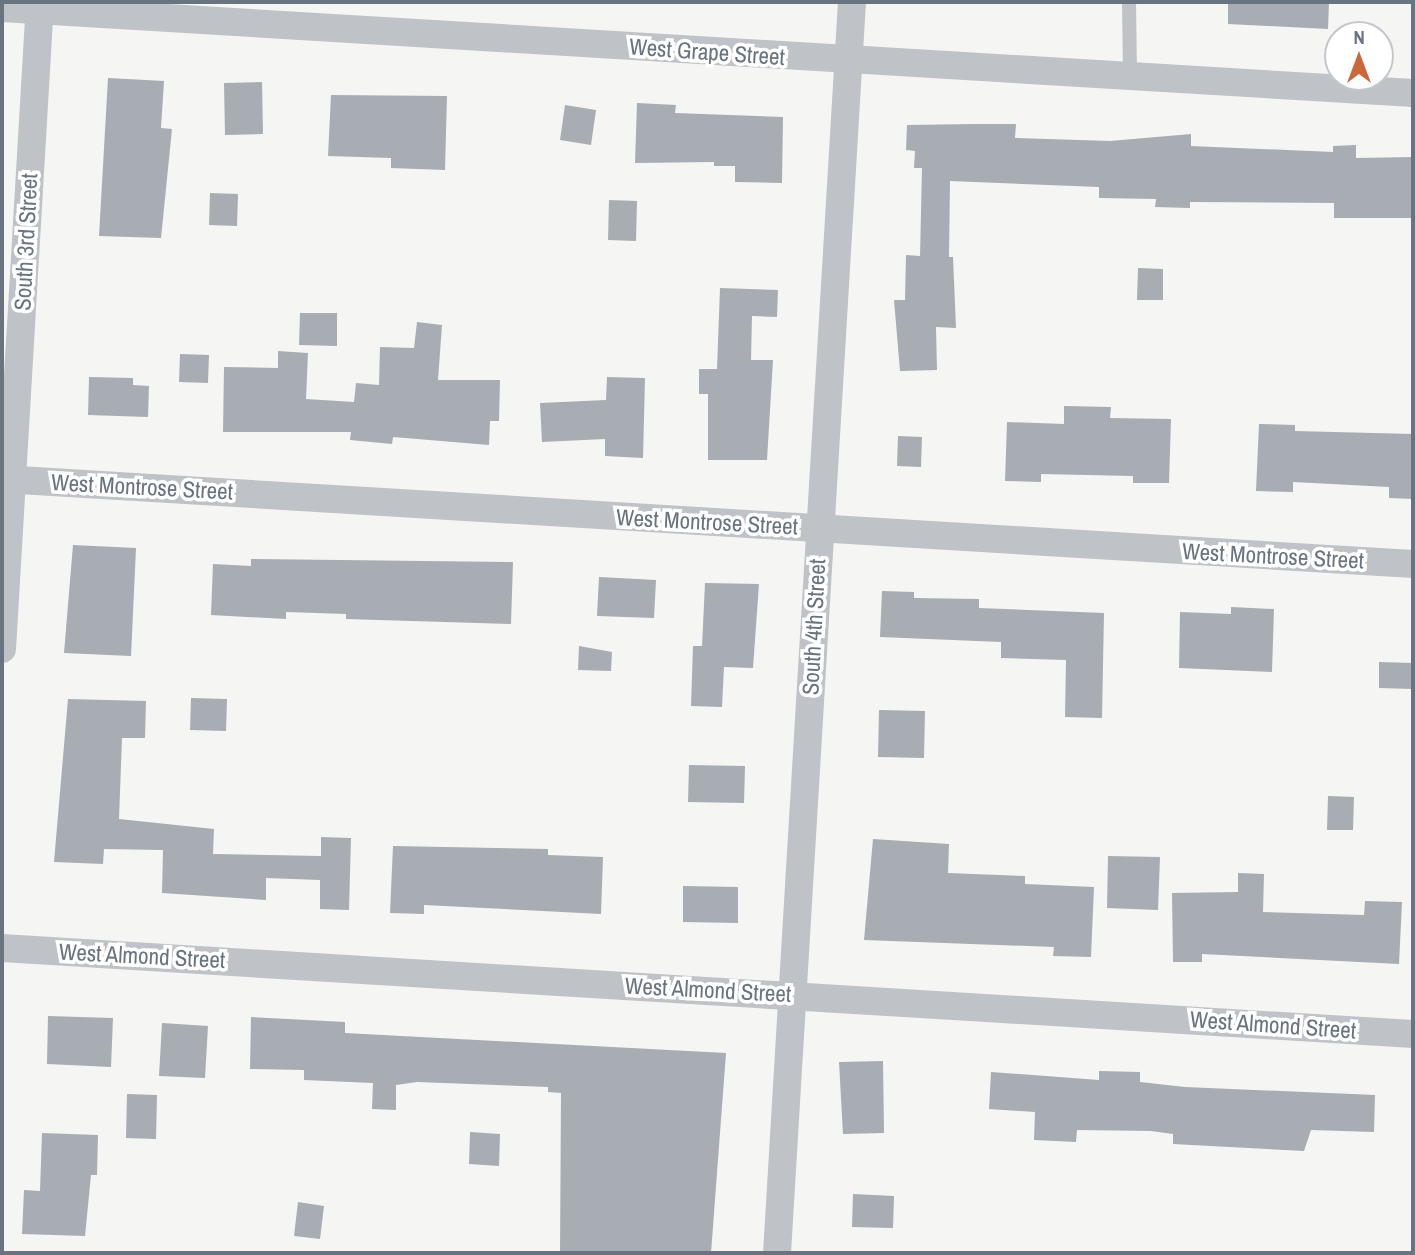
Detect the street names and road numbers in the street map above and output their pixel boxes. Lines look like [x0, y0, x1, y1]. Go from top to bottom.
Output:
street label: West Grape Street [628, 33, 786, 71]
street label: South 3rd Street [9, 173, 43, 311]
street label: West Montrose Street [50, 468, 234, 506]
street label: West Montrose Street [615, 503, 799, 541]
street label: West Montrose Street [1181, 537, 1365, 575]
street label: South 4th Street [797, 558, 831, 696]
street label: West Almond Street [58, 938, 226, 974]
street label: West Almond Street [624, 972, 792, 1008]
street label: West Almond Street [1189, 1005, 1357, 1045]

